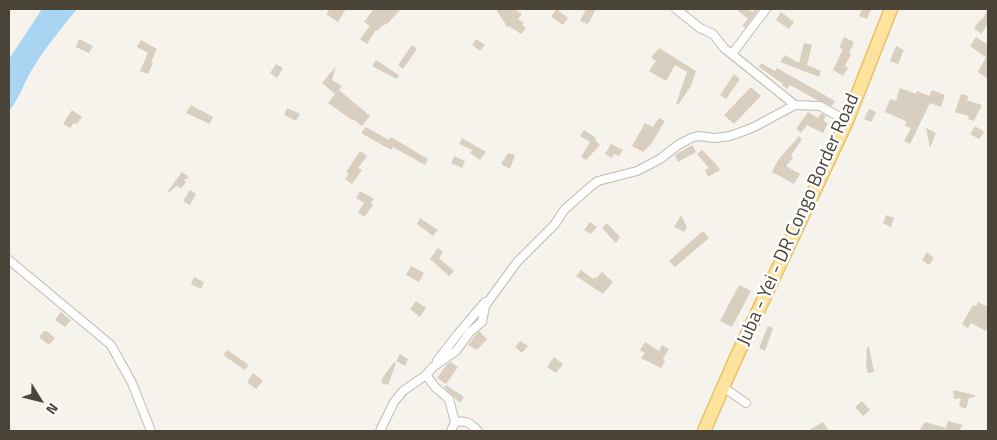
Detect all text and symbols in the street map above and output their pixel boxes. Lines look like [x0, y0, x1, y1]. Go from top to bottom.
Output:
street label: Juba - Yei - DR Congo Border Road [733, 91, 865, 349]
north arrow [15, 375, 65, 425]
text: N [41, 399, 64, 419]

